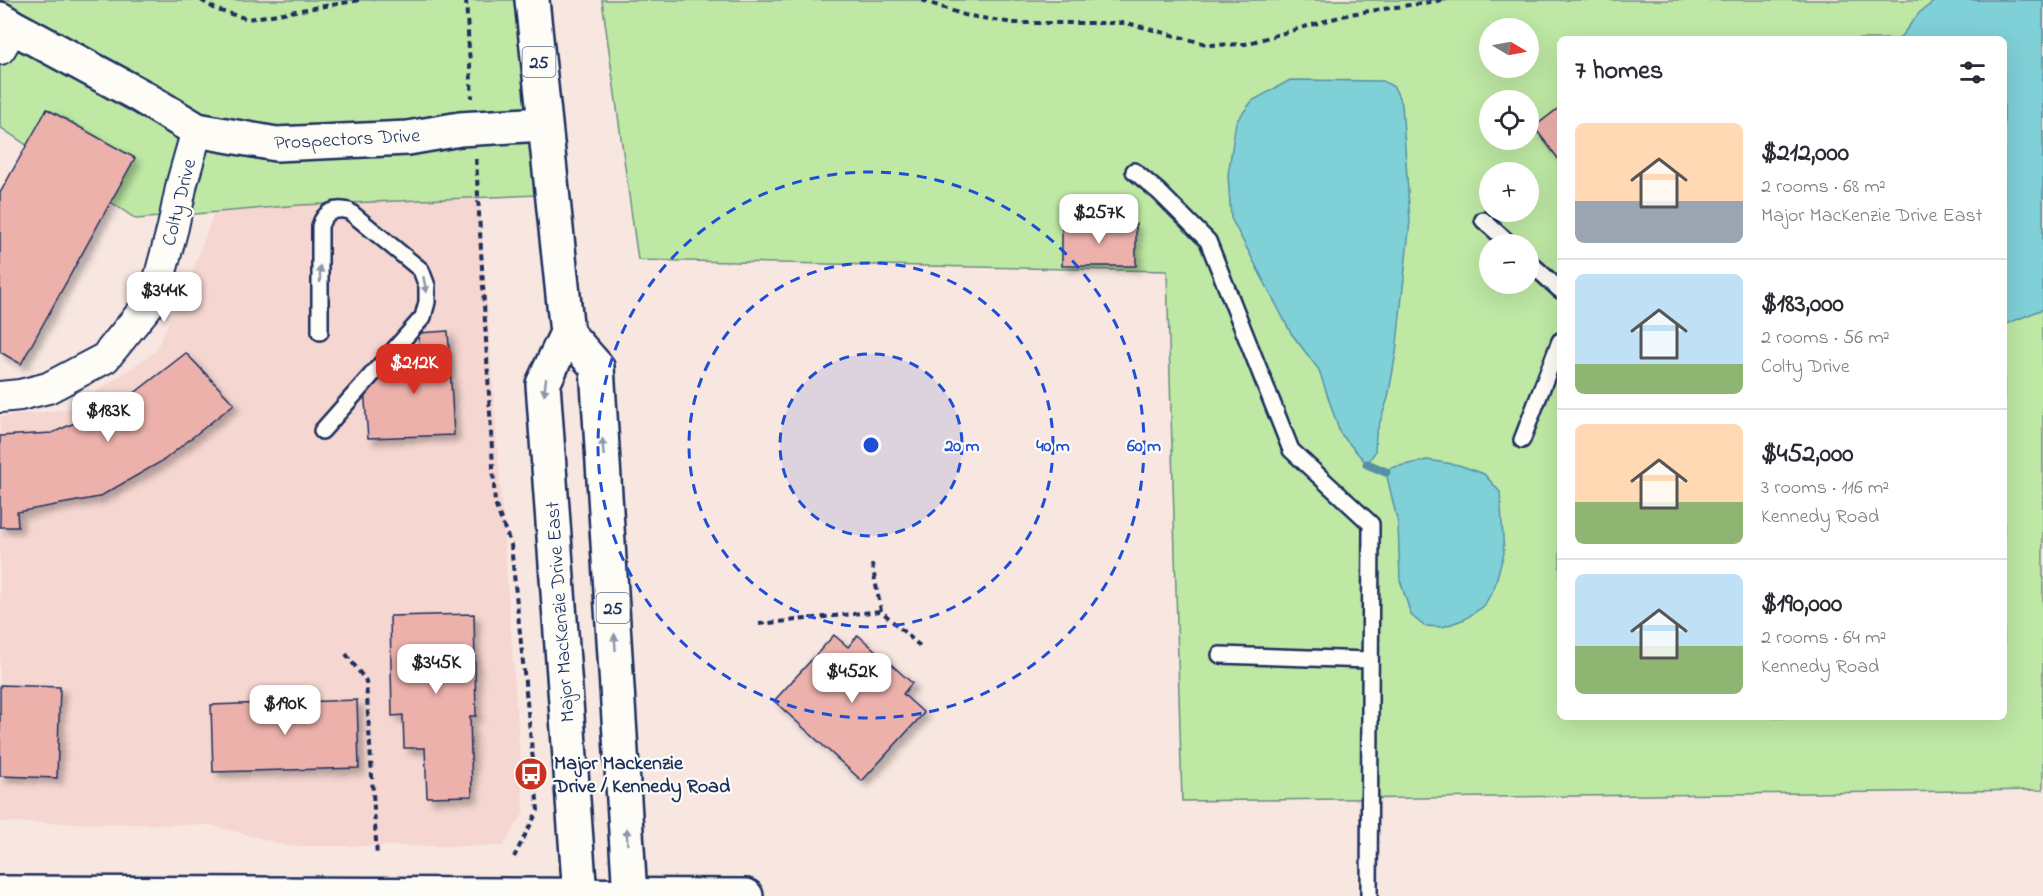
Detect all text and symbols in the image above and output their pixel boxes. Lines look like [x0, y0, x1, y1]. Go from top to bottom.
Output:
north arrow [1479, 18, 1539, 78]
map controls [1479, 18, 1539, 294]
road number: 25 [522, 47, 556, 77]
text: 7 homes [1575, 53, 1663, 91]
icon: filters [1956, 56, 1989, 89]
button: locate [1479, 90, 1539, 150]
street label: Prospectors Drive [273, 122, 421, 159]
text: $212,000 [1761, 135, 1849, 173]
icon: home [1623, 147, 1695, 219]
street label: Colty Drive [156, 156, 205, 249]
button: + [1479, 162, 1539, 222]
text: 2 rooms · 68 m² [1761, 173, 1886, 202]
pin: $257K [1057, 194, 1141, 245]
text: $257K [1073, 199, 1125, 228]
text: Major MacKenzie Drive East [1761, 202, 1982, 231]
button: − [1479, 234, 1539, 294]
one-way arrow [315, 264, 325, 283]
pin: $344K [122, 272, 206, 323]
one-way arrow [421, 276, 430, 295]
text: $344K [141, 277, 187, 306]
text: $183,000 [1761, 286, 1844, 324]
icon: home [1623, 298, 1695, 370]
text: 2 rooms · 56 m² [1761, 324, 1890, 353]
pin: $212K [372, 344, 456, 395]
text: $212K [390, 349, 438, 378]
text: Colty Drive [1761, 353, 1850, 382]
one-way arrow [541, 378, 550, 397]
pin: $183K [66, 392, 150, 443]
text: $183K [86, 397, 130, 426]
text: 20 m [943, 434, 980, 460]
text: 40 m [1036, 434, 1070, 460]
text: 60 m [1127, 434, 1161, 460]
centre of rings [861, 435, 881, 455]
text: $452,000 [1761, 436, 1853, 474]
one-way arrow [598, 438, 607, 457]
icon: home [1623, 448, 1695, 520]
text: 3 rooms · 116 m² [1761, 474, 1889, 503]
street label: Major MacKenzie Drive East [539, 500, 584, 723]
text: Kennedy Road [1761, 503, 1879, 532]
text: $190,000 [1761, 586, 1842, 624]
road number: 25 [596, 593, 630, 623]
icon: home [1623, 598, 1695, 670]
text: 2 rooms · 64 m² [1761, 624, 1886, 653]
one-way arrow [610, 632, 619, 651]
pin: $345K [394, 644, 478, 695]
text: $345K [411, 649, 461, 678]
pin: $452K [810, 653, 894, 704]
text: Kennedy Road [1761, 653, 1879, 682]
text: $452K [826, 658, 878, 687]
pin: $190K [243, 685, 327, 736]
text: $190K [264, 690, 306, 719]
place label: Major Mackenzie Drive / Kennedy Road [553, 750, 731, 803]
bus stop icon: Major Mackenzie Drive / Kennedy Road [513, 756, 549, 792]
one-way arrow [622, 827, 631, 846]

